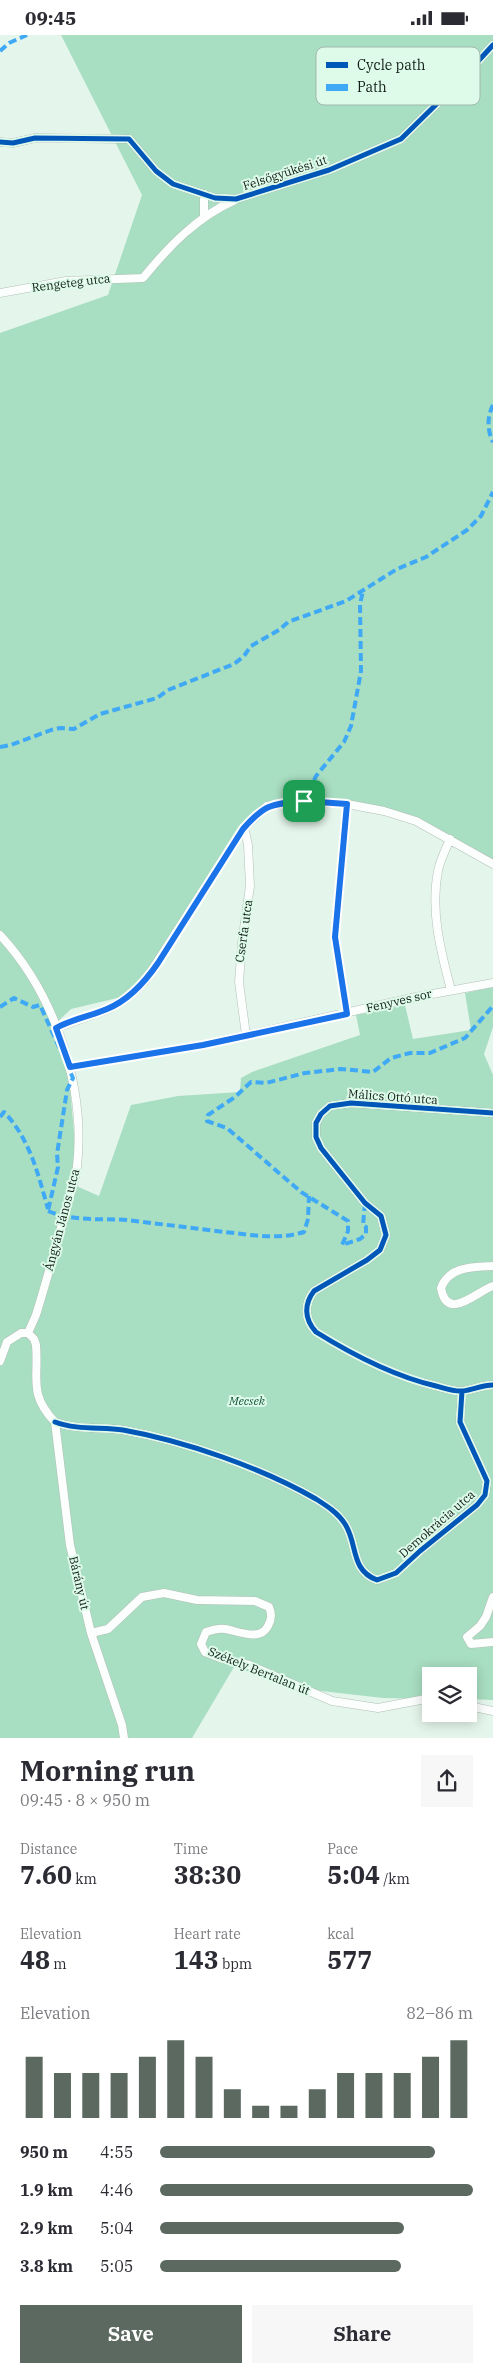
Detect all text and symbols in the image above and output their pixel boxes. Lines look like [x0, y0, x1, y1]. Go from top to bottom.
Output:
text: 09:45 [25, 6, 76, 30]
legend [316, 47, 480, 105]
text: Cycle path [357, 56, 426, 74]
text: Path [357, 78, 387, 96]
street label: Felsőgyükési út [241, 152, 329, 193]
street label: Rengeteg utca [31, 270, 112, 295]
pin [283, 780, 325, 822]
icon: arrive [290, 787, 318, 815]
street label: Cserfa utca [232, 898, 255, 963]
street label: Fenyves sor [365, 986, 434, 1015]
street label: Málics Ottó utca [348, 1086, 439, 1107]
street label: Ángyán János utca [41, 1167, 82, 1273]
park label: Mecsek [228, 1393, 266, 1408]
street label: Demokrácia utca [396, 1486, 478, 1561]
street label: Bárány út [66, 1554, 93, 1611]
street label: Székely Bertalan út [206, 1643, 312, 1698]
map controls [422, 1667, 477, 1722]
button: layers [422, 1667, 477, 1722]
text: Morning run [20, 1752, 195, 1789]
button: share [421, 1755, 473, 1807]
text: 09:45 · 8 × 950 m [20, 1790, 150, 1810]
text: Distance [20, 1840, 77, 1858]
text: Time [174, 1840, 208, 1858]
text: Pace [327, 1840, 358, 1858]
text: 7.60 [20, 1858, 72, 1891]
text: 38:30 [174, 1858, 241, 1891]
text: 5:04 [327, 1858, 380, 1891]
text: km [72, 1870, 97, 1888]
text: /km [380, 1870, 410, 1888]
text: Elevation [20, 1925, 82, 1943]
text: Heart rate [174, 1925, 241, 1943]
text: kcal [327, 1925, 354, 1943]
text: 48 [20, 1943, 50, 1976]
text: 143 [174, 1943, 219, 1976]
text: 577 [327, 1943, 372, 1976]
text: m [50, 1955, 67, 1973]
text: bpm [219, 1955, 252, 1973]
text: Elevation [20, 2003, 90, 2023]
text: 82–86 m [406, 2003, 473, 2023]
text: 950 m [20, 2142, 68, 2162]
text: 4:55 [100, 2142, 133, 2162]
text: 1.9 km [20, 2180, 73, 2200]
text: 4:46 [100, 2180, 133, 2200]
text: 2.9 km [20, 2218, 73, 2238]
text: 5:04 [100, 2218, 133, 2238]
text: 3.8 km [20, 2256, 73, 2276]
text: 5:05 [100, 2256, 133, 2276]
button: Save [20, 2305, 242, 2363]
button: Share [252, 2305, 473, 2363]

